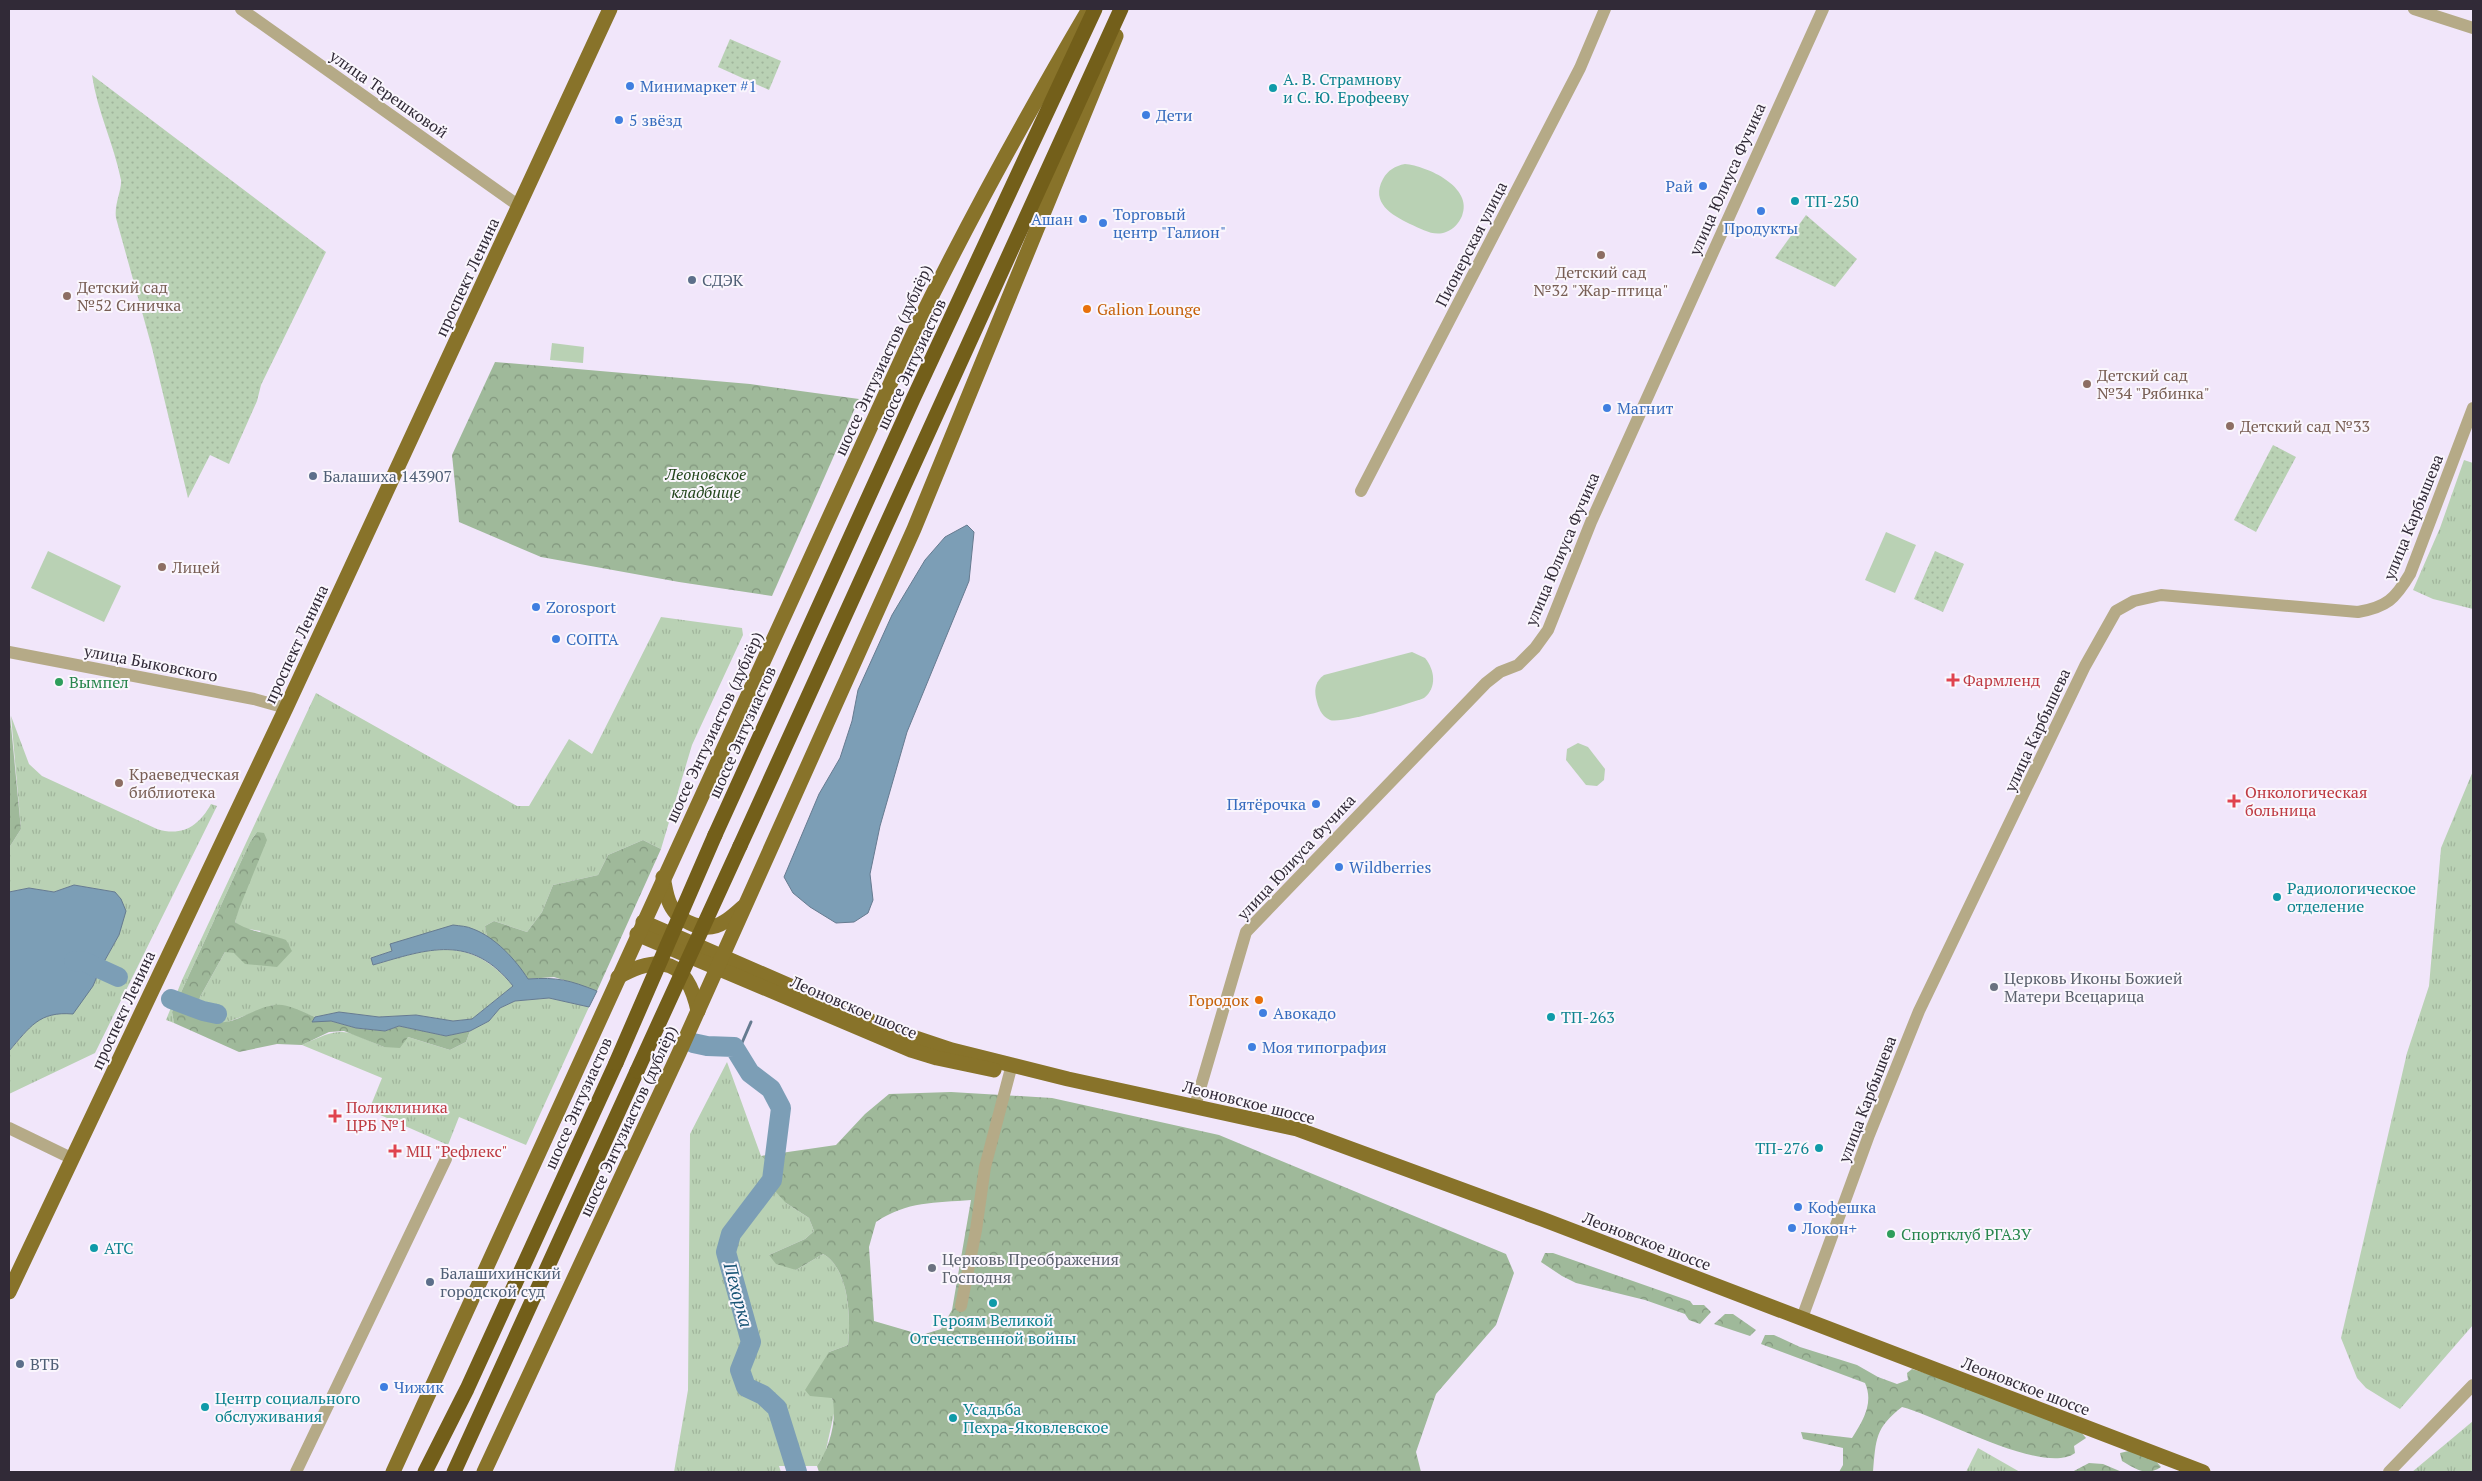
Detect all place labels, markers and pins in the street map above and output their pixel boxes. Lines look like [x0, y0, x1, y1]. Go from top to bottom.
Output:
place label: А. В. Страмнову и С. Ю. Ерофееву [1283, 68, 1410, 108]
place label: Минимаркет #1 [640, 75, 757, 97]
marker: Минимаркет #1 [624, 80, 636, 92]
marker: А. В. Страмнову и С. Ю. Ерофееву [1267, 82, 1279, 94]
place label: Дети [1156, 104, 1193, 126]
place label: 5 звёзд [629, 109, 682, 131]
marker: Дети [1140, 109, 1152, 121]
marker: 5 звёзд [613, 114, 625, 126]
place label: Рай [1666, 175, 1693, 197]
marker: Рай [1697, 180, 1709, 192]
place label: ТП-250 [1805, 190, 1859, 212]
marker: ТП-250 [1789, 195, 1801, 207]
place label: Торговый центр "Галион" [1113, 203, 1226, 243]
marker: Продукты [1755, 205, 1767, 217]
place label: Ашан [1031, 208, 1073, 230]
marker: Ашан [1077, 213, 1089, 225]
marker: Торговый центр "Галион" [1097, 217, 1109, 229]
place label: Продукты [1724, 217, 1798, 239]
marker: Детский сад №32 "Жар-птица" [1595, 249, 1607, 261]
place label: Детский сад №32 "Жар-птица" [1534, 261, 1669, 301]
place label: СДЭК [702, 269, 744, 291]
marker: СДЭК [686, 274, 698, 286]
place label: Детский сад №52 Синичка [77, 276, 181, 316]
marker: Детский сад №52 Синичка [61, 290, 73, 302]
place label: Galion Lounge [1097, 298, 1201, 320]
marker: Galion Lounge [1081, 303, 1093, 315]
place label: Детский сад №34 "Рябинка" [2097, 364, 2210, 404]
marker: Детский сад №34 "Рябинка" [2081, 378, 2093, 390]
place label: Магнит [1617, 397, 1673, 419]
marker: Магнит [1601, 402, 1613, 414]
place label: Детский сад №33 [2240, 415, 2370, 437]
marker: Детский сад №33 [2224, 420, 2236, 432]
place label: Балашиха 143907 [323, 465, 452, 487]
marker: Балашиха 143907 [307, 470, 319, 482]
place label: Лицей [171, 556, 220, 578]
marker: Лицей [156, 561, 168, 573]
place label: Zorosport [546, 596, 616, 618]
marker: Zorosport [530, 601, 542, 613]
place label: СОПТА [566, 628, 619, 650]
marker: СОПТА [550, 633, 562, 645]
place label: Фармленд [1963, 669, 2040, 691]
place label: Вымпел [69, 671, 129, 693]
marker: Фармленд [1947, 674, 1959, 686]
marker: Вымпел [53, 676, 65, 688]
place label: Краеведческая библиотека [129, 763, 240, 803]
marker: Краеведческая библиотека [113, 777, 125, 789]
place label: Онкологическая больница [2245, 781, 2367, 821]
place label: Пятёрочка [1227, 793, 1306, 815]
marker: Онкологическая больница [2227, 794, 2241, 808]
marker: Пятёрочка [1310, 798, 1322, 810]
place label: Wildberries [1349, 856, 1431, 878]
marker: Wildberries [1333, 861, 1345, 873]
place label: Радиологическое отделение [2287, 877, 2416, 917]
marker: Радиологическое отделение [2271, 891, 2283, 903]
place label: Церковь Иконы Божией Матери Всецарица [2004, 967, 2183, 1007]
marker: Церковь Иконы Божией Матери Всецарица [1988, 981, 2000, 993]
place label: Городок [1189, 989, 1249, 1011]
marker: Городок [1253, 994, 1265, 1006]
place label: Авокадо [1273, 1002, 1336, 1024]
place label: ТП-263 [1561, 1006, 1615, 1028]
marker: Авокадо [1257, 1007, 1269, 1019]
marker: ТП-263 [1545, 1011, 1557, 1023]
place label: Моя типография [1262, 1036, 1387, 1058]
marker: Моя типография [1246, 1041, 1258, 1053]
place label: Поликлиника ЦРБ №1 [346, 1096, 448, 1136]
marker: Поликлиника ЦРБ №1 [328, 1109, 342, 1123]
place label: ТП-276 [1755, 1137, 1809, 1159]
place label: МЦ "Рефлекс" [406, 1140, 507, 1162]
marker: ТП-276 [1813, 1142, 1825, 1154]
marker: МЦ "Рефлекс" [388, 1144, 402, 1158]
place label: Кофешка [1808, 1196, 1876, 1218]
marker: Кофешка [1792, 1201, 1804, 1213]
place label: Локон+ [1801, 1217, 1857, 1239]
marker: Локон+ [1786, 1222, 1798, 1234]
place label: Спортклуб РГАЗУ [1901, 1223, 2032, 1245]
marker: Спортклуб РГАЗУ [1885, 1228, 1897, 1240]
place label: АТС [104, 1237, 133, 1259]
marker: АТС [88, 1242, 100, 1254]
place label: Церковь Преображения Господня [942, 1248, 1119, 1288]
place label: Балашихинский городской суд [440, 1262, 561, 1302]
marker: Церковь Преображения Господня [926, 1262, 938, 1274]
marker: Балашихинский городской суд [424, 1276, 436, 1288]
marker: Героям Великой Отечественной войны [987, 1297, 999, 1309]
place label: Героям Великой Отечественной войны [909, 1309, 1077, 1349]
place label: ВТБ [30, 1353, 59, 1375]
marker: ВТБ [14, 1358, 26, 1370]
place label: Чижик [394, 1376, 444, 1398]
marker: Чижик [378, 1381, 390, 1393]
place label: Центр социального обслуживания [215, 1387, 360, 1427]
place label: Усадьба Пехра-Яковлевское [963, 1398, 1108, 1438]
marker: Центр социального обслуживания [199, 1401, 211, 1413]
marker: Усадьба Пехра-Яковлевское [947, 1412, 959, 1424]

